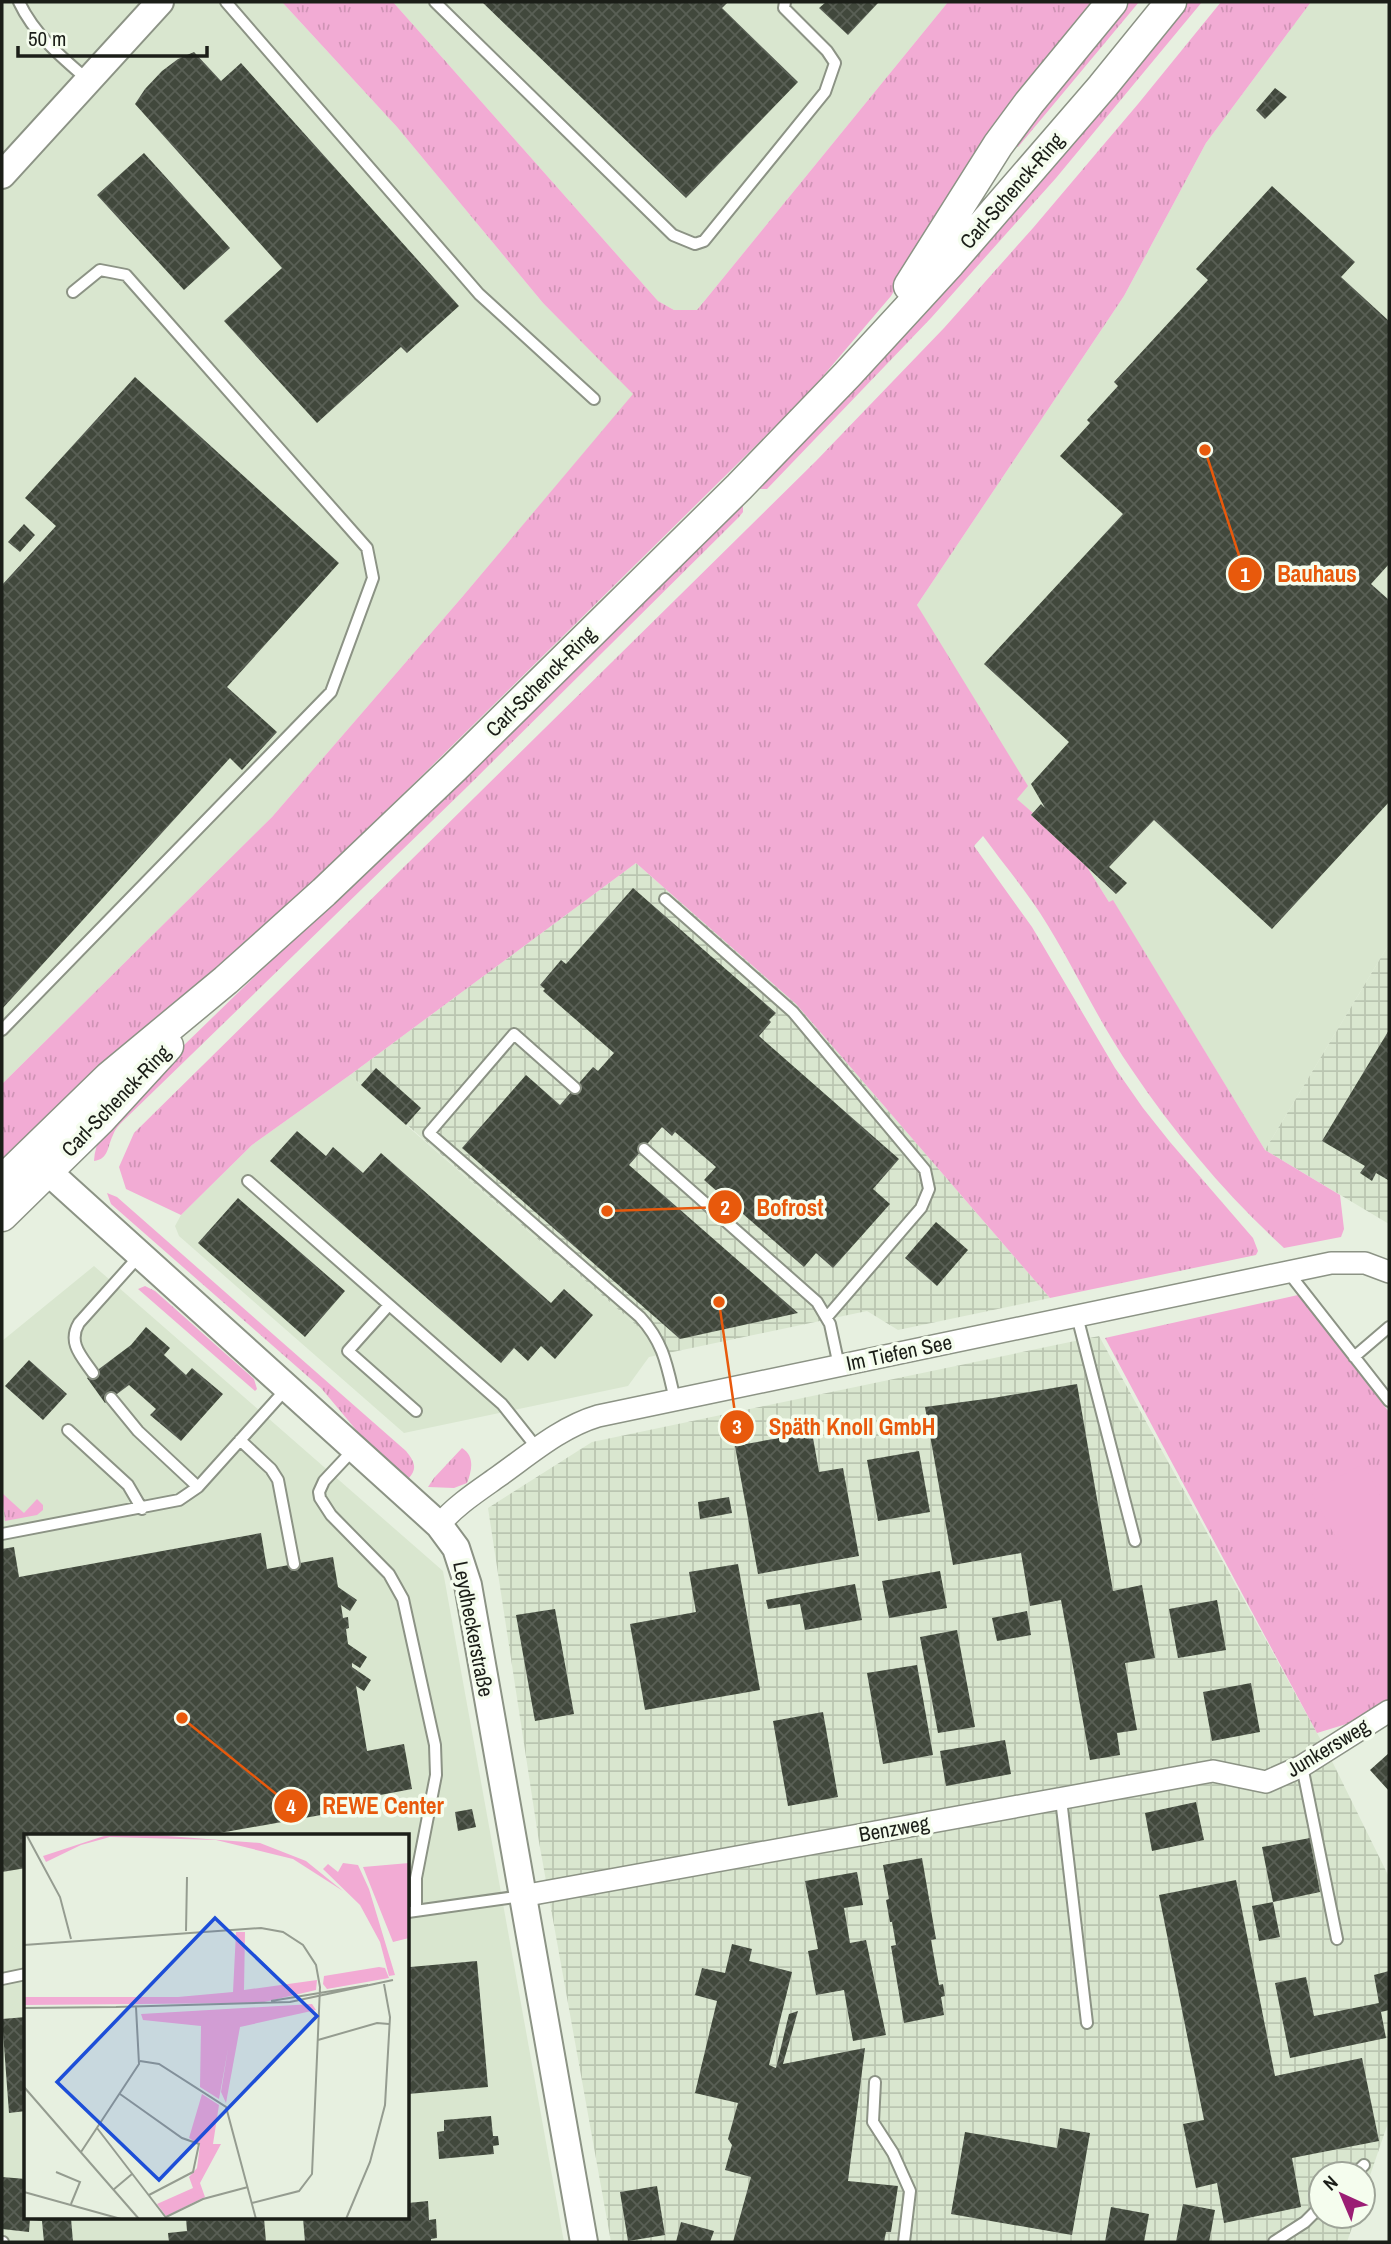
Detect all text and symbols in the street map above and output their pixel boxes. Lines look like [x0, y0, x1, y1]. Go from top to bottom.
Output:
scale bar [18, 14, 206, 58]
text: 50 m [28, 24, 66, 53]
street label: Carl-Schenck-Ring [953, 126, 1071, 255]
callout: Bauhaus [1228, 552, 1370, 596]
text: Bauhaus [1277, 558, 1357, 589]
text: 1 [1240, 560, 1250, 589]
street label: Carl-Schenck-Ring [479, 620, 603, 743]
street label: Carl-Schenck-Ring [55, 1038, 177, 1163]
callout: Bofrost [707, 1185, 837, 1229]
text: Bofrost [756, 1192, 824, 1223]
text: 2 [720, 1193, 730, 1222]
street label: Im Tiefen See [843, 1327, 954, 1378]
callout: Späth Knoll GmbH [719, 1405, 949, 1449]
text: Späth Knoll GmbH [769, 1411, 935, 1442]
text: 3 [732, 1412, 742, 1441]
street label: Leydheckerstraße [446, 1558, 501, 1699]
street label: Junkersweg [1281, 1711, 1375, 1784]
callout: REWE Center [273, 1784, 458, 1828]
text: REWE Center [322, 1790, 444, 1821]
text: 4 [286, 1792, 296, 1821]
street label: Benzweg [857, 1808, 932, 1849]
inset map [24, 1834, 410, 2220]
north arrow [1307, 2160, 1377, 2230]
text: N [1317, 2170, 1343, 2196]

